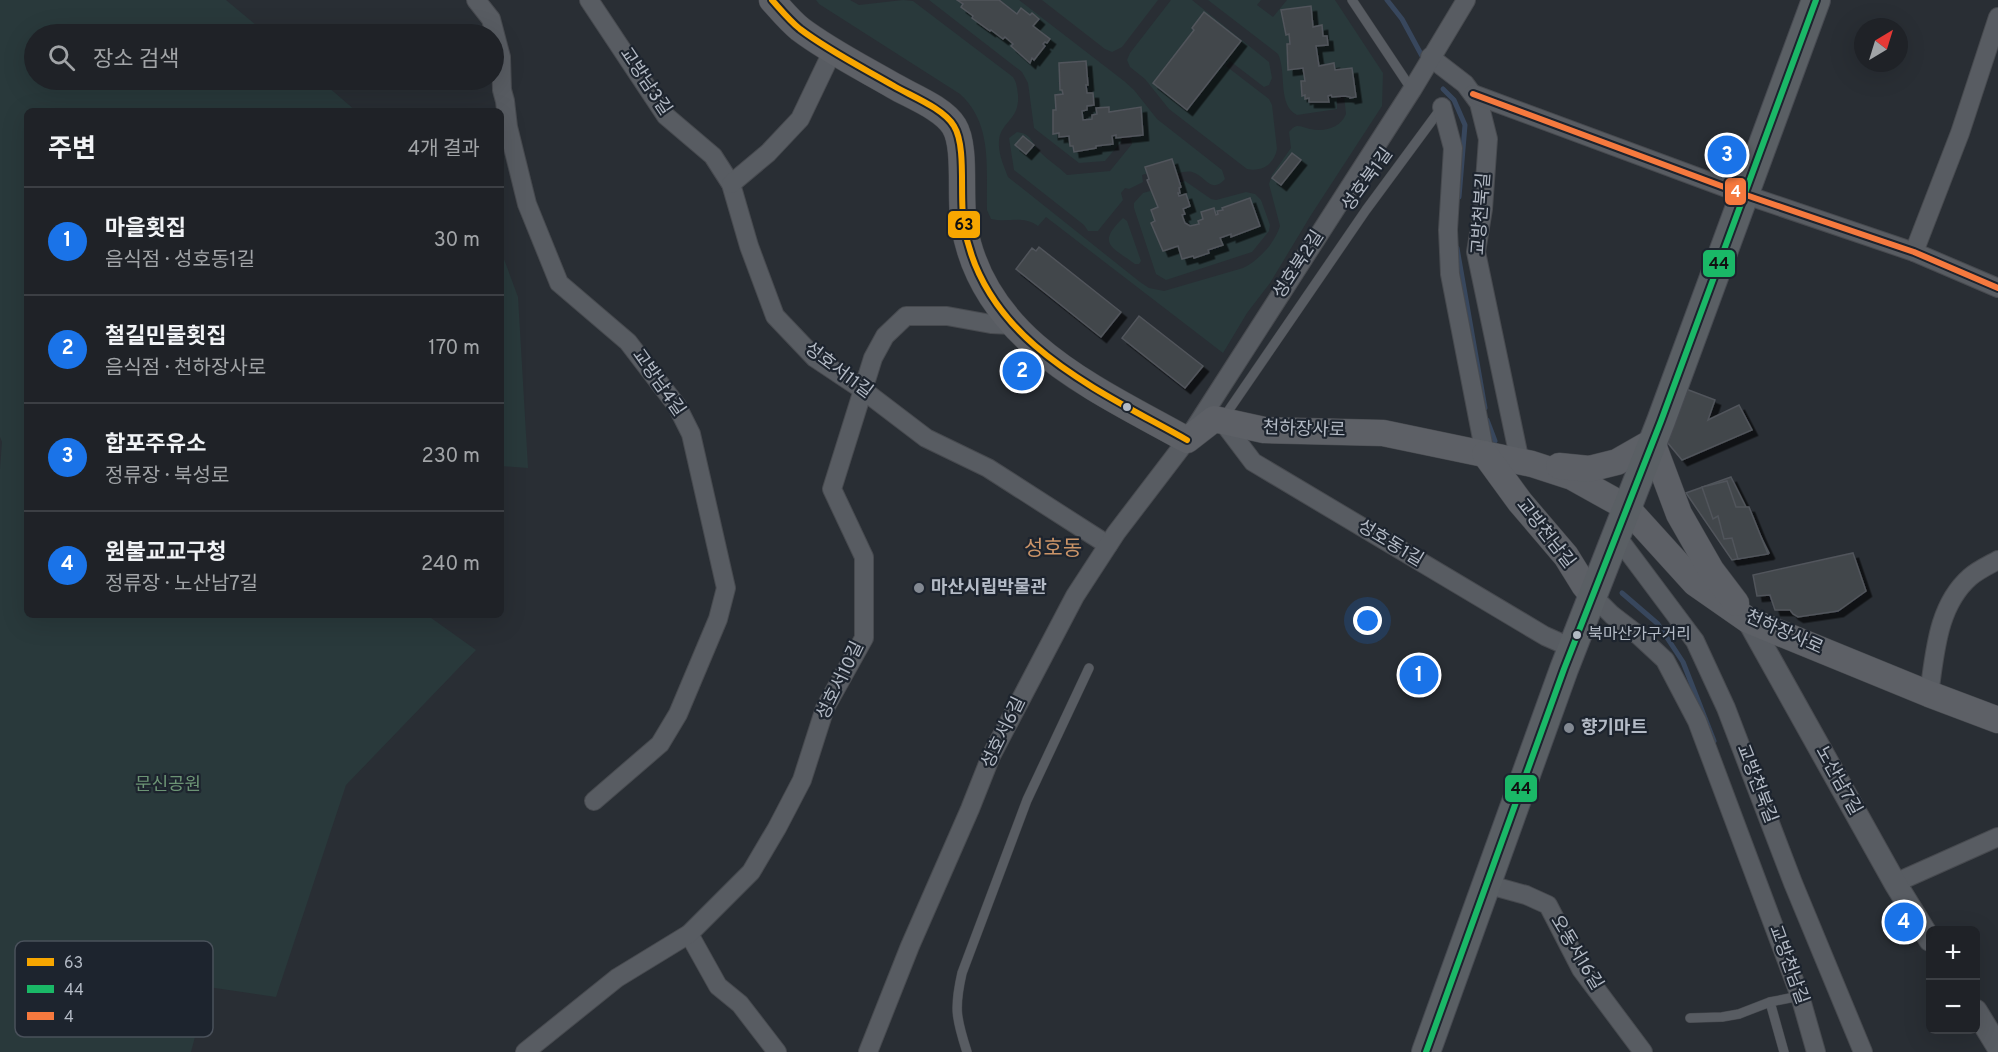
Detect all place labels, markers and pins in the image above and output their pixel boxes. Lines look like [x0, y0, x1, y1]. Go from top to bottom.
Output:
pin: 3 [1708, 132, 1746, 178]
pin: 2 [1002, 348, 1042, 394]
unlabelled marker [1121, 401, 1133, 413]
place label: 마산시립박물관 [931, 577, 1047, 600]
marker: 마산시립박물관 [912, 581, 926, 595]
place label: 북마산가구거리 [1588, 625, 1691, 645]
marker: 북마산가구거리 [1571, 629, 1583, 641]
pin: 1 [1400, 652, 1438, 698]
place label: 향기마트 [1581, 717, 1647, 740]
marker: 향기마트 [1562, 721, 1576, 735]
pin: 4 [1884, 900, 1924, 944]

